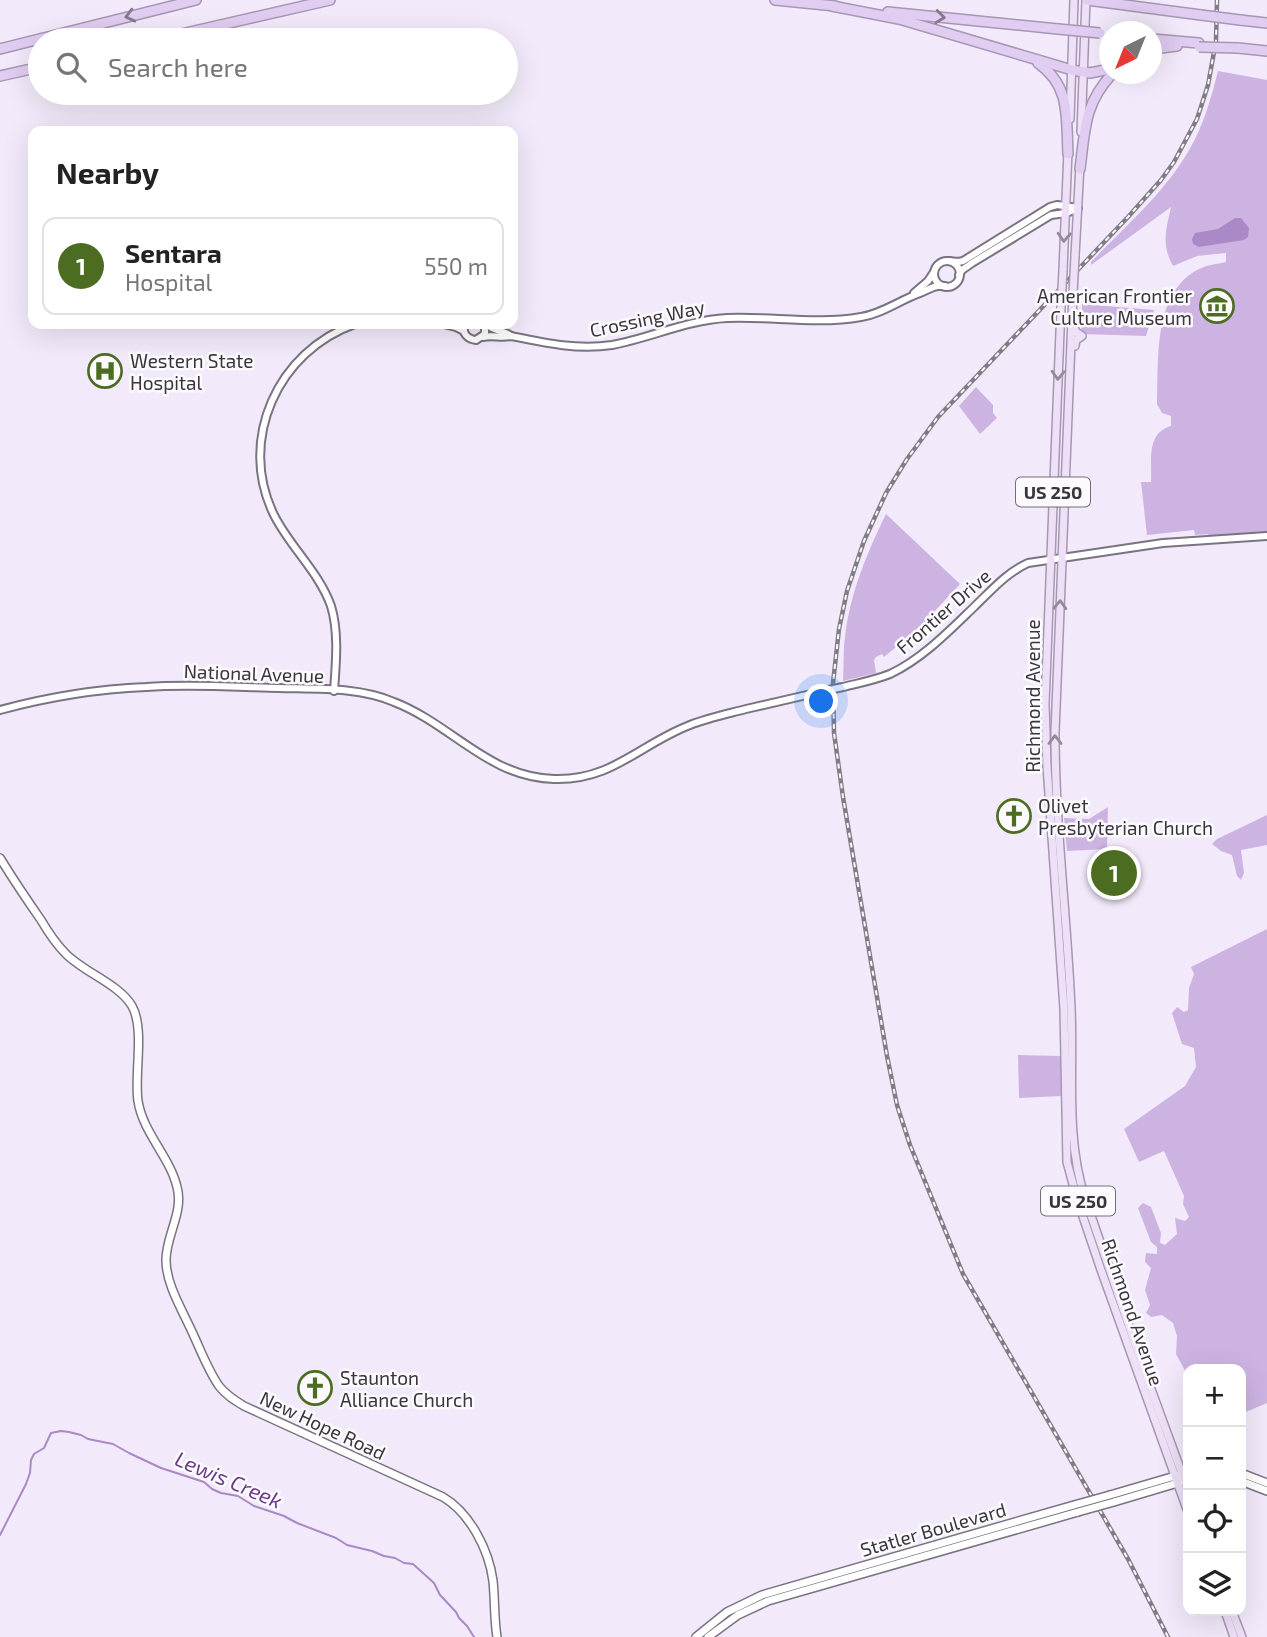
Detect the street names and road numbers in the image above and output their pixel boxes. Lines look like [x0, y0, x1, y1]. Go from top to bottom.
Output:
street label: Crossing Way [587, 295, 707, 341]
road number: US 250 [1016, 478, 1090, 506]
street label: Frontier Drive [891, 564, 995, 658]
street label: Richmond Avenue [1021, 619, 1044, 773]
street label: National Avenue [183, 659, 325, 687]
road number: US 250 [1041, 1186, 1115, 1216]
street label: Richmond Avenue [1097, 1236, 1169, 1388]
street label: New Hope Road [257, 1386, 389, 1464]
street label: Statler Boulevard [857, 1497, 1009, 1561]

